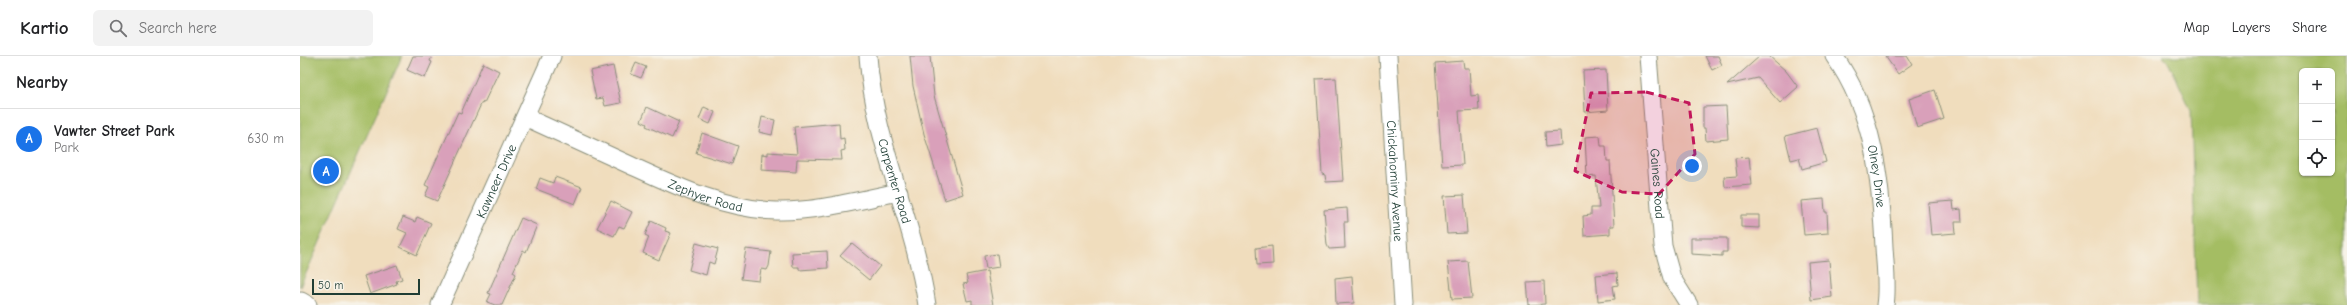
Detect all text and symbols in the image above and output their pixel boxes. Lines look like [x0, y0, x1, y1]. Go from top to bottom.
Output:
search box [93, 10, 373, 46]
text: Kartio [20, 17, 69, 39]
icon: search [107, 17, 129, 39]
text: Search here [139, 19, 217, 37]
text: Map [2183, 19, 2210, 36]
text: Layers [2232, 19, 2270, 36]
text: Share [2292, 19, 2327, 36]
map controls [2299, 68, 2335, 176]
button: + [2299, 68, 2335, 104]
text: Nearby [16, 73, 67, 92]
button: − [2299, 104, 2335, 140]
street label: Chickahominy Avenue [1384, 120, 1407, 242]
text: Vawter Street Park [54, 122, 175, 140]
text: A [25, 131, 33, 146]
text: 630 m [247, 131, 284, 146]
street label: Carpenter Road [875, 137, 915, 225]
text: Park [54, 140, 79, 155]
button: locate [2299, 140, 2335, 176]
street label: Kawneer Drive [473, 141, 519, 220]
street label: Olney Drive [1865, 143, 1889, 209]
street label: Gaines Road [1648, 148, 1668, 219]
pin: A [313, 156, 339, 186]
your location [1682, 156, 1702, 176]
street label: Zephyer Road [666, 176, 744, 214]
scale bar [312, 277, 420, 296]
text: 50 m [318, 279, 343, 292]

